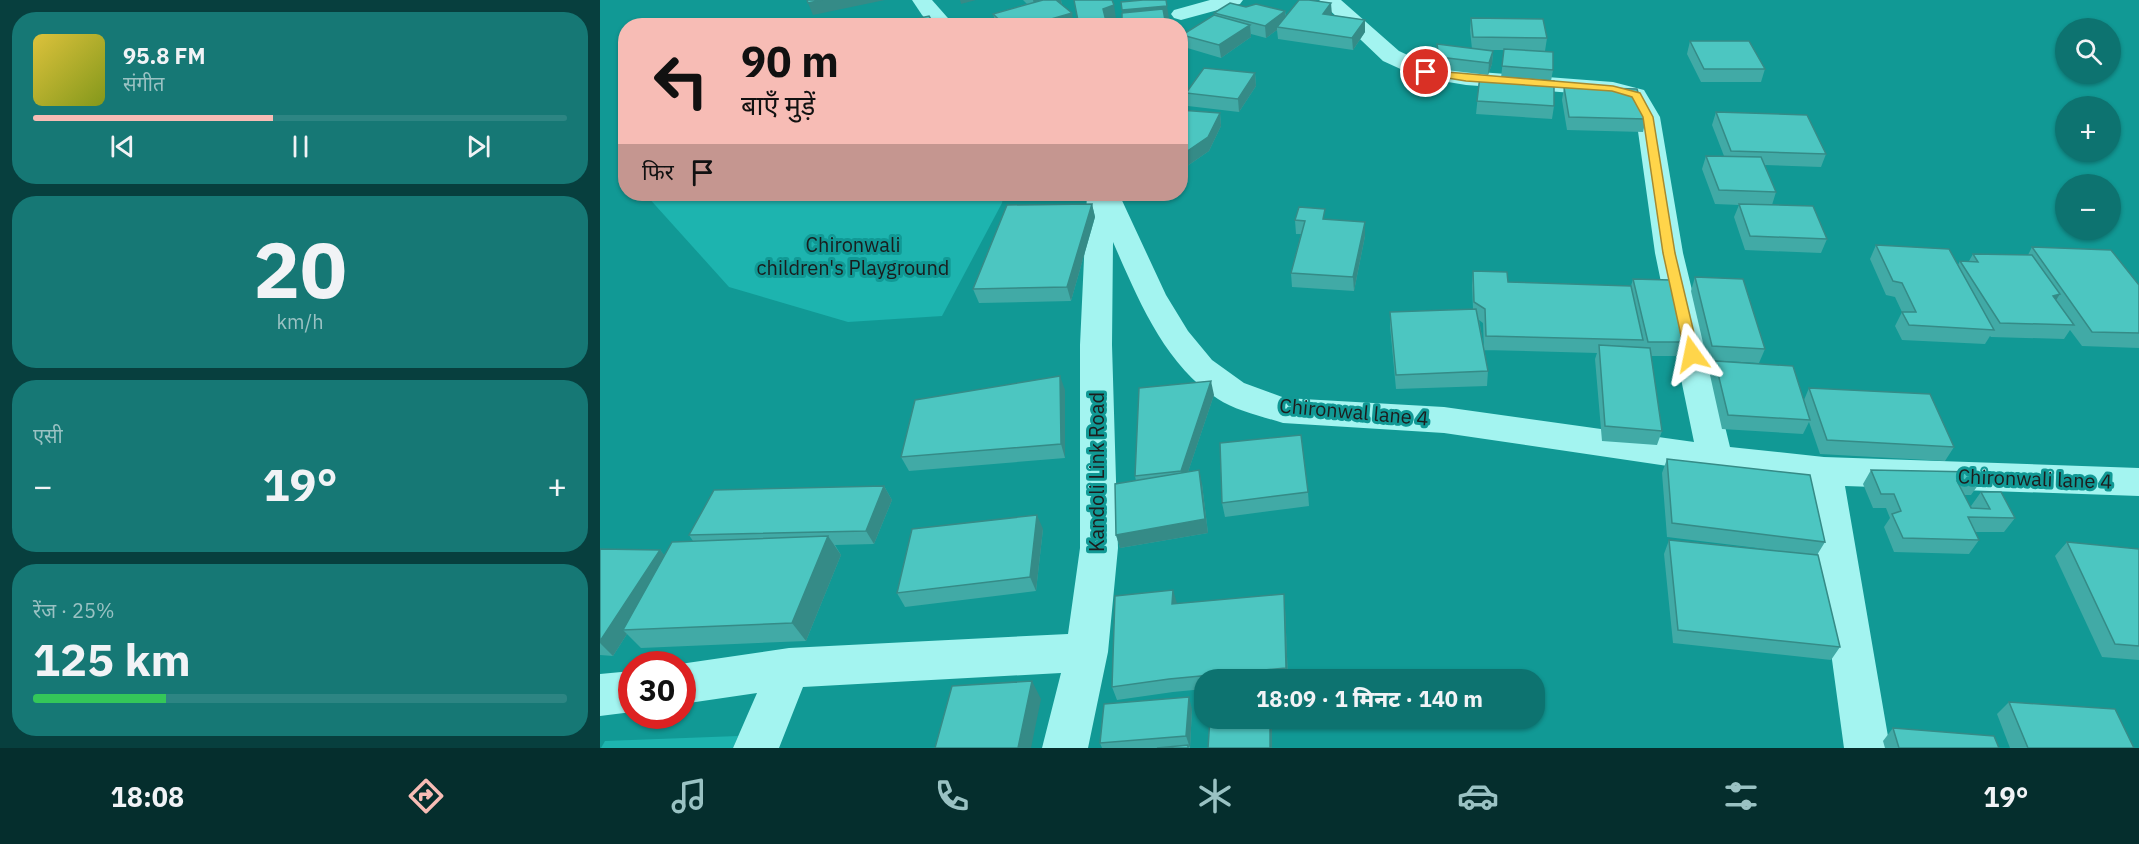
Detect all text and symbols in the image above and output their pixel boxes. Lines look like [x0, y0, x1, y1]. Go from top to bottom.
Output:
map controls [2055, 18, 2121, 240]
button: search [2055, 18, 2121, 84]
text: 90 m [741, 34, 839, 89]
text: 95.8 FM [123, 41, 206, 70]
icon: left [642, 42, 720, 120]
pin [1400, 46, 1451, 97]
icon: arrive [1409, 55, 1442, 88]
text: संगीत [123, 70, 164, 97]
text: बाएँ मुड़ें [741, 87, 815, 122]
button: + [2055, 96, 2121, 162]
icon: previous [106, 130, 139, 163]
icon: pause [284, 130, 317, 163]
icon: next [462, 130, 495, 163]
icon: arrive [686, 156, 719, 189]
text: फिर [642, 157, 674, 186]
button: − [2055, 174, 2121, 240]
text: 20 [253, 218, 347, 319]
park label: Chironwali children's Playground [757, 231, 949, 281]
text: km/h [276, 308, 324, 335]
position arrow [1660, 322, 1724, 386]
street label: Kandoli Link Road [1083, 392, 1110, 552]
street label: Chironwal lane 4 [1278, 392, 1430, 431]
text: एसी [33, 422, 63, 449]
text: 19° [262, 455, 338, 513]
street label: Chironwali lane 4 [1957, 462, 2113, 495]
text: − [33, 464, 53, 507]
text: + [547, 464, 567, 507]
text: रेंज · 25% [33, 597, 115, 624]
text: 125 km [33, 630, 191, 688]
speed limit sign: 30 [618, 651, 696, 729]
text: 18:09 · 1 मिनट · 140 m [1256, 684, 1483, 713]
icon: directions [405, 775, 447, 817]
icon: music [668, 775, 710, 817]
icon: phone [931, 775, 973, 817]
icon: climate [1194, 775, 1236, 817]
icon: car [1457, 775, 1499, 817]
icon: filters [1720, 775, 1762, 817]
text: 18:08 [111, 779, 184, 814]
text: 19° [1983, 779, 2028, 814]

